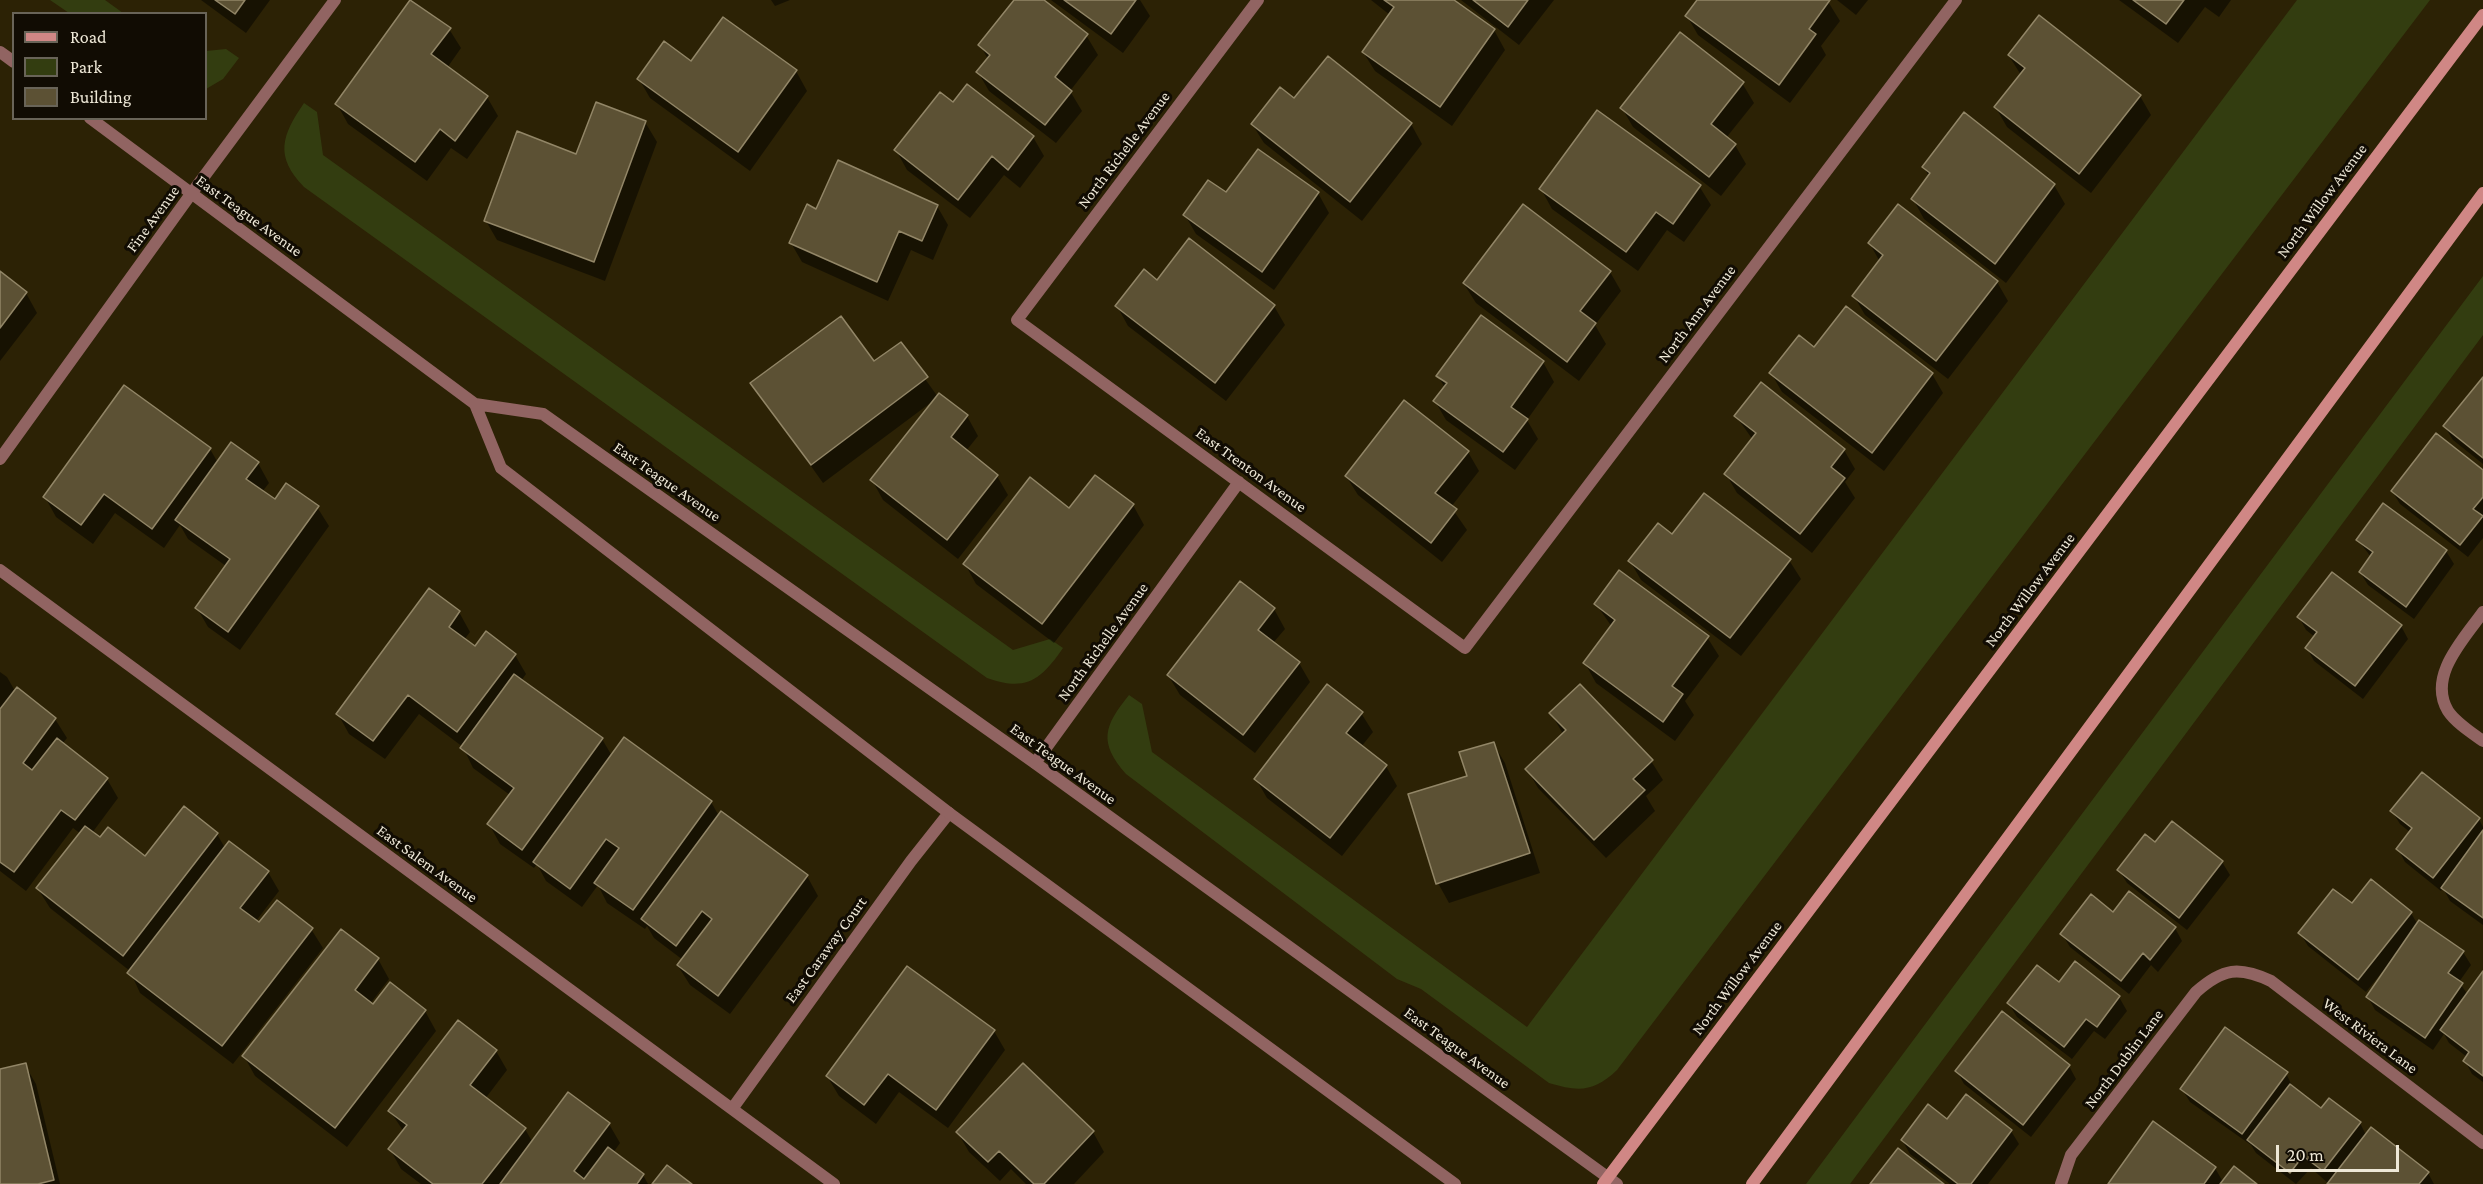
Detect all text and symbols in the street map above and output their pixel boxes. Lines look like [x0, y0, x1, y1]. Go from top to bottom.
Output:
legend [12, 12, 207, 120]
text: Road [70, 27, 107, 47]
text: Park [70, 57, 102, 77]
text: Building [70, 87, 131, 107]
street label: North Richelle Avenue [1074, 88, 1174, 212]
street label: North Willow Avenue [2273, 140, 2371, 262]
street label: East Teague Avenue [192, 171, 306, 261]
street label: Fine Avenue [122, 182, 184, 256]
street label: North Ann Avenue [1654, 261, 1740, 367]
street label: East Trenton Avenue [1192, 423, 1310, 517]
street label: East Teague Avenue [610, 438, 724, 526]
street label: North Willow Avenue [1981, 529, 2079, 651]
street label: North Richelle Avenue [1054, 579, 1152, 705]
street label: East Teague Avenue [1006, 719, 1120, 809]
street label: East Salem Avenue [373, 821, 481, 907]
street label: East Caraway Court [781, 893, 871, 1007]
street label: North Willow Avenue [1688, 917, 1786, 1039]
street label: West Riviera Lane [2319, 994, 2421, 1078]
street label: East Teague Avenue [1400, 1003, 1514, 1093]
street label: North Dublin Lane [2080, 1006, 2168, 1112]
scale bar [2279, 1133, 2402, 1171]
text: 20 m [2287, 1145, 2324, 1165]

